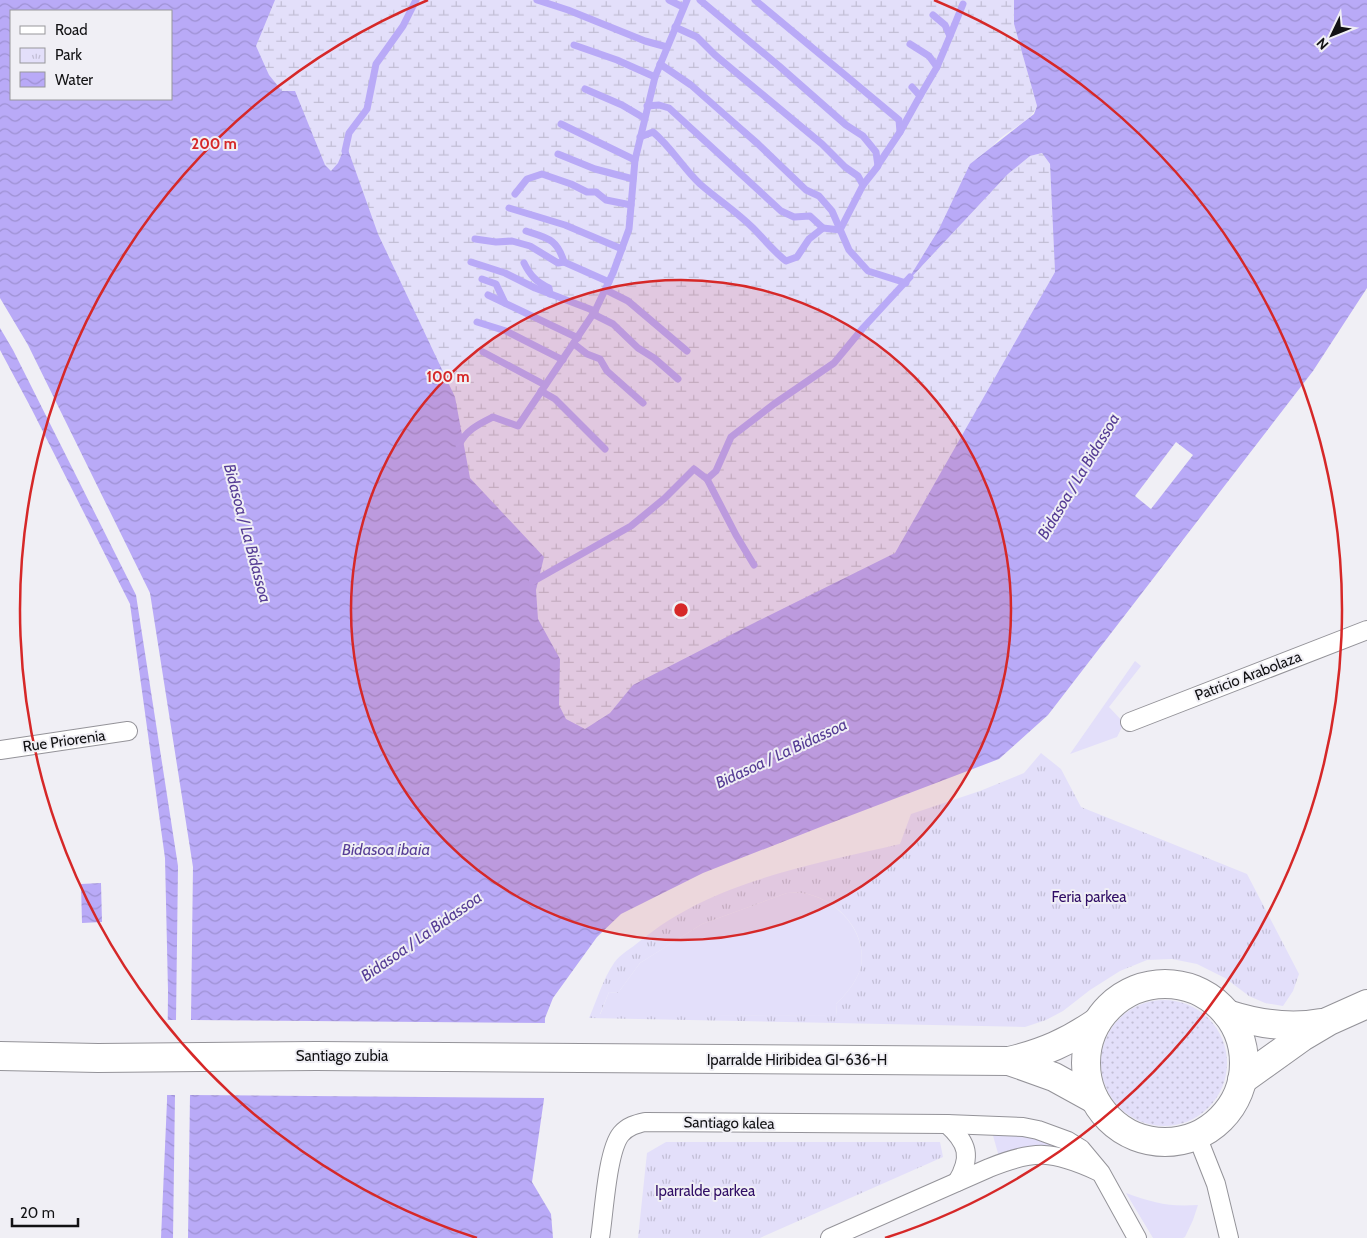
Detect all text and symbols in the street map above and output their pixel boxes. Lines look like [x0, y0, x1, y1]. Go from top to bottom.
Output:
legend [10, 10, 172, 100]
north arrow [1307, 10, 1357, 60]
text: Road [55, 21, 88, 39]
text: N [1313, 34, 1332, 54]
text: Park [55, 46, 82, 64]
text: Water [55, 71, 93, 89]
text: 200 m [191, 135, 237, 153]
text: 100 m [426, 368, 470, 386]
water label: Bidasoa / La Bidassoa [1033, 410, 1123, 543]
water label: Bidasoa / La Bidassoa [220, 462, 275, 605]
centre of rings [672, 601, 690, 619]
street label: Patricio Arabolaza [1192, 647, 1305, 705]
water label: Bidasoa / La Bidassoa [712, 715, 850, 792]
street label: Rue Priorenia [21, 726, 107, 756]
water label: Bidasoa ibaia [342, 840, 430, 859]
water label: Bidasoa / La Bidassoa [357, 888, 485, 985]
park label: Feria parkea [1052, 888, 1127, 906]
street label: Santiago zubia [296, 1047, 389, 1065]
street label: Iparralde Hiribidea GI-636-H [707, 1051, 887, 1069]
street label: Santiago kalea [683, 1113, 775, 1133]
park label: Iparralde parkea [655, 1182, 756, 1200]
scale bar [12, 1196, 79, 1228]
text: 20 m [20, 1204, 55, 1222]

